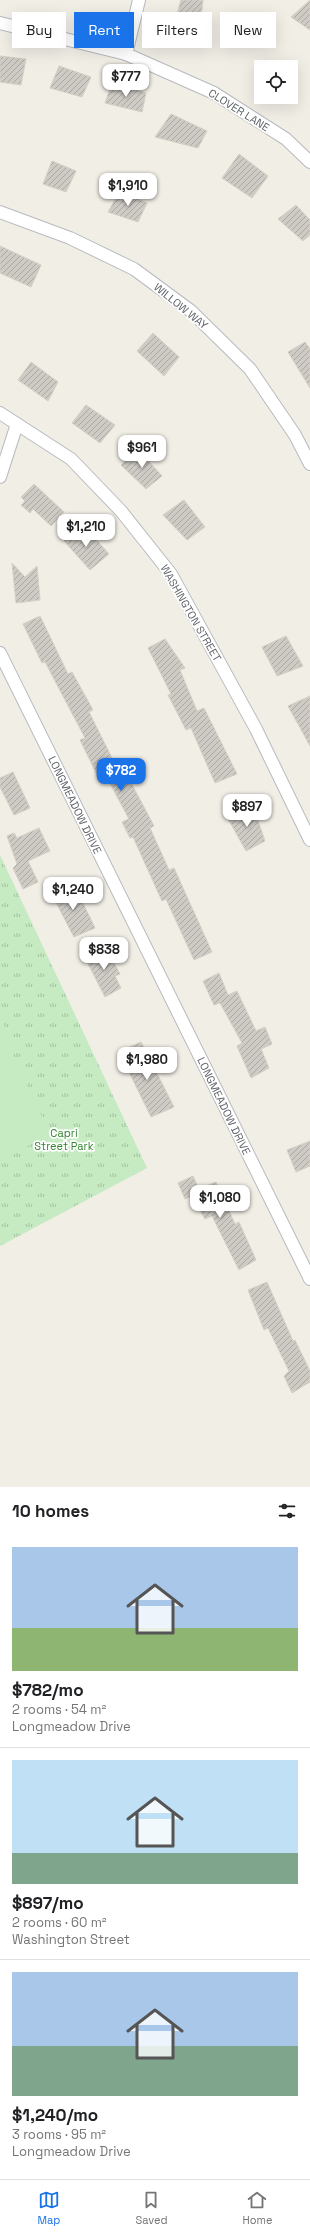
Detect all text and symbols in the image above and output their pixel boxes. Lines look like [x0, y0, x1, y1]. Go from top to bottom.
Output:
chip: Buy [12, 12, 66, 48]
chip: Rent [74, 12, 134, 48]
chip: Filters [142, 12, 212, 48]
chip: New [220, 12, 276, 48]
map controls [254, 60, 298, 104]
button: locate [254, 60, 298, 104]
pin: $777 [102, 64, 150, 98]
text: $777 [111, 68, 141, 85]
street label: CLOVER LANE [206, 86, 272, 134]
pin: $1,910 [95, 173, 161, 207]
text: $1,910 [108, 177, 148, 194]
street label: WILLOW WAY [151, 280, 211, 332]
pin: $961 [118, 435, 166, 469]
text: $961 [127, 439, 157, 456]
pin: $1,210 [53, 514, 119, 548]
text: $1,210 [66, 518, 106, 535]
street label: WASHINGTON STREET [158, 562, 225, 664]
street label: LONGMEADOW DRIVE [45, 754, 105, 856]
pin: $782 [97, 758, 145, 792]
text: $782 [106, 762, 136, 779]
pin: $897 [223, 794, 271, 828]
text: $897 [232, 798, 262, 815]
pin: $1,240 [40, 877, 106, 911]
text: $1,240 [52, 881, 94, 898]
pin: $838 [80, 937, 128, 971]
text: $838 [88, 941, 120, 958]
pin: $1,980 [114, 1047, 180, 1081]
text: $1,980 [126, 1051, 168, 1068]
street label: LONGMEADOW DRIVE [194, 1055, 254, 1157]
park label: Capri Street Park [34, 1126, 94, 1153]
pin: $1,080 [187, 1185, 253, 1219]
text: $1,080 [199, 1189, 241, 1206]
text: 10 homes [12, 1500, 89, 1522]
icon: filters [276, 1500, 298, 1522]
icon: home [119, 1573, 191, 1645]
text: $782/mo [12, 1679, 84, 1701]
text: 2 rooms · 54 m² [12, 1701, 106, 1718]
text: Longmeadow Drive [12, 1718, 131, 1735]
icon: home [119, 1786, 191, 1858]
text: $897/mo [12, 1892, 84, 1914]
text: 2 rooms · 60 m² [12, 1914, 107, 1931]
text: Washington Street [12, 1931, 130, 1948]
icon: home [119, 1998, 191, 2070]
text: $1,240/mo [12, 2104, 98, 2126]
text: 3 rooms · 95 m² [12, 2126, 106, 2143]
text: Longmeadow Drive [12, 2143, 131, 2160]
tab: Map [37, 2189, 60, 2227]
tab: Saved [135, 2189, 167, 2227]
tab: Home [242, 2189, 272, 2227]

